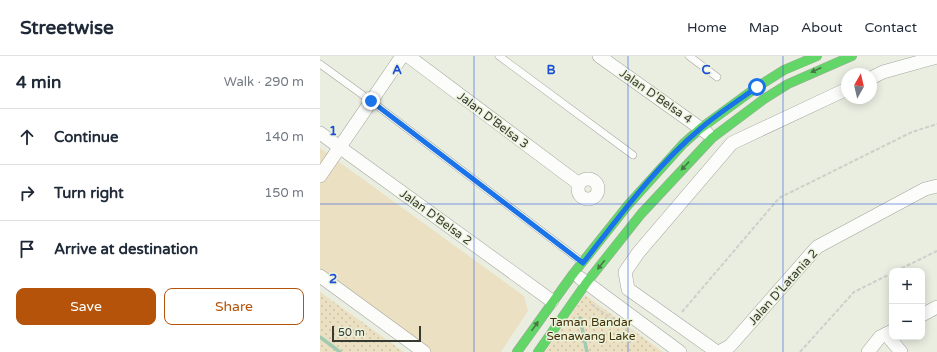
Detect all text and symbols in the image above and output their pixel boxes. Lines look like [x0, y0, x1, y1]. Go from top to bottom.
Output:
text: Streetwise [20, 17, 114, 39]
text: Home [687, 19, 727, 36]
text: Map [749, 19, 779, 36]
text: About [801, 19, 843, 36]
text: Contact [865, 19, 917, 36]
text: A [392, 62, 402, 78]
text: B [546, 62, 556, 78]
text: C [701, 62, 711, 78]
street label: Jalan D'Belsa 4 [617, 66, 695, 126]
one-way arrow [809, 68, 821, 74]
north arrow [841, 68, 877, 104]
text: 4 min [16, 72, 61, 93]
text: Walk · 290 m [224, 74, 304, 90]
route start [748, 78, 766, 96]
street label: Jalan D'Belsa 3 [455, 89, 531, 151]
route end [362, 92, 380, 110]
text: 1 [329, 123, 337, 139]
icon: ahead [16, 126, 38, 148]
text: Continue [54, 128, 118, 146]
text: 140 m [264, 129, 304, 145]
one-way arrow [681, 162, 690, 171]
icon: right [16, 182, 38, 204]
text: Turn right [54, 184, 124, 202]
text: 150 m [264, 185, 304, 201]
street label: Jalan D'Belsa 2 [397, 186, 475, 248]
icon: arrive [16, 238, 38, 260]
text: Arrive at destination [54, 240, 198, 258]
street label: Jalan D’Latania 2 [745, 246, 821, 328]
one-way arrow [597, 260, 605, 271]
map controls [889, 268, 925, 340]
button: + [889, 268, 925, 304]
text: 2 [329, 271, 337, 287]
button: Save [16, 288, 156, 325]
button: Share [164, 288, 304, 325]
button: − [889, 304, 925, 340]
park label: Taman Bandar Senawang Lake [546, 315, 636, 343]
one-way arrow [531, 321, 539, 332]
scale bar [332, 324, 421, 343]
text: 50 m [338, 326, 365, 339]

